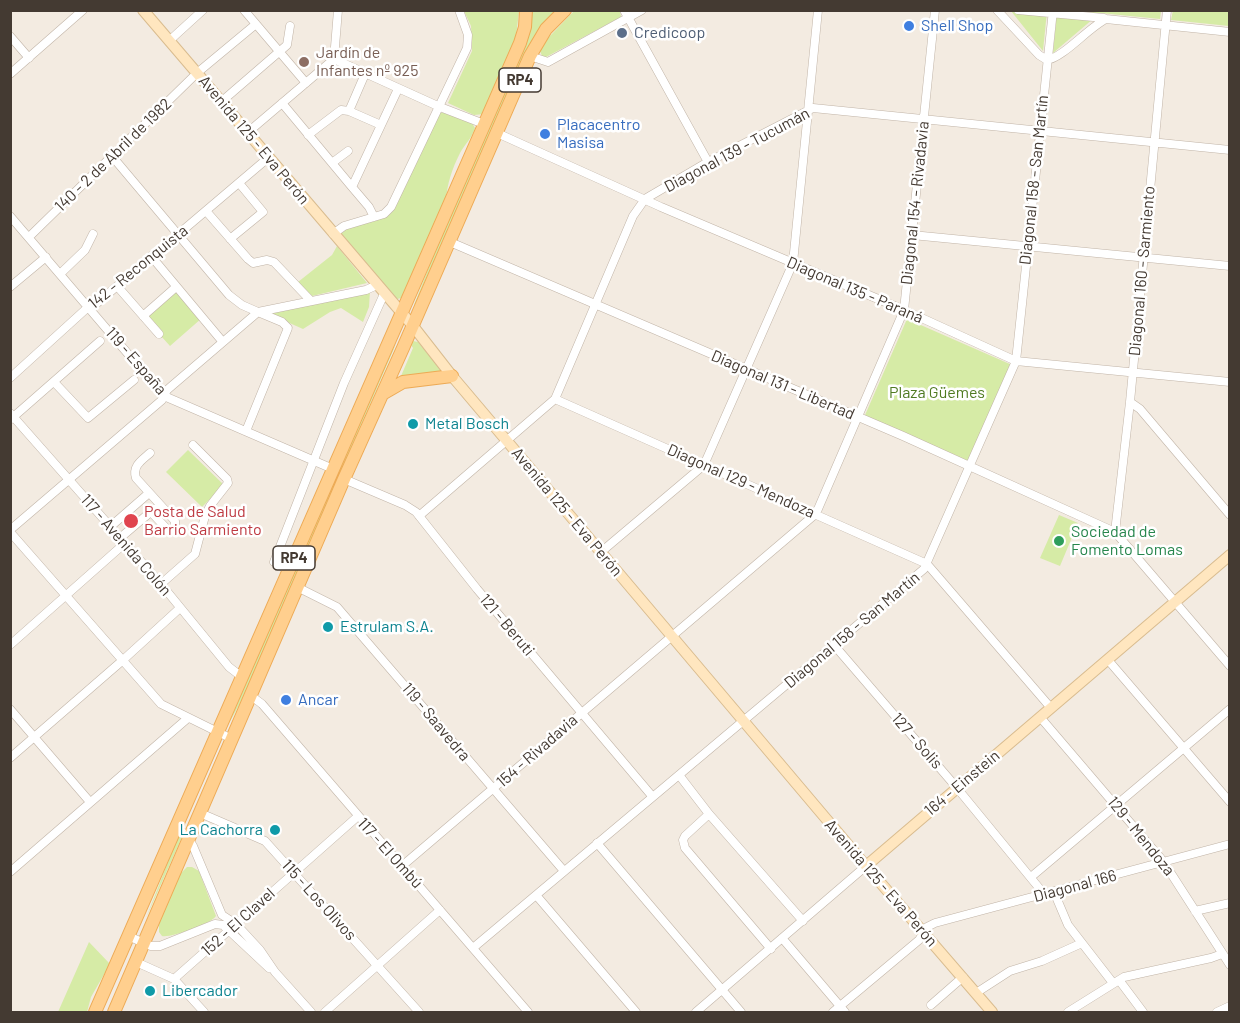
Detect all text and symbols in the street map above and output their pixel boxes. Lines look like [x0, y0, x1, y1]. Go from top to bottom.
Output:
place label: Shell Shop [921, 16, 993, 36]
marker: Shell Shop [902, 19, 916, 33]
place label: Credicoop [634, 23, 705, 43]
marker: Credicoop [615, 26, 629, 40]
place label: Jardín de Infantes nº 925 [316, 43, 418, 81]
marker: Jardín de Infantes nº 925 [297, 55, 311, 69]
road number: RP4 [499, 68, 541, 92]
street label: Avenida 125 - Eva Perón [195, 72, 313, 208]
street label: 140 - 2 de Abril de 1982 [51, 94, 175, 216]
street label: Diagonal 158 - San Martín [1016, 94, 1052, 266]
street label: Diagonal 139 - Tucumán [661, 104, 813, 196]
place label: Placacentro Masisa [557, 115, 641, 153]
street label: Diagonal 154 - Rivadavia [897, 120, 933, 286]
marker: Placacentro Masisa [538, 127, 552, 141]
street label: Diagonal 160 - Sarmiento [1125, 185, 1159, 357]
street label: 142 - Reconquista [84, 221, 192, 313]
street label: Diagonal 135 - Paraná [784, 253, 926, 327]
street label: 119 - España [101, 323, 171, 399]
street label: Diagonal 131 - Libertad [708, 346, 858, 424]
park label: Plaza Güemes [889, 383, 985, 403]
place label: Metal Bosch [425, 414, 509, 434]
marker: Metal Bosch [406, 417, 420, 431]
street label: Diagonal 129 - Mendoza [664, 440, 818, 522]
street label: Avenida 125 - Eva Perón [508, 444, 626, 580]
street label: 117 - Avenida Colón [77, 490, 175, 600]
place label: Posta de Salud Barrio Sarmiento [144, 502, 262, 540]
marker: Posta de Salud Barrio Sarmiento [122, 512, 140, 530]
place label: Sociedad de Fomento Lomas [1071, 522, 1183, 560]
marker: Sociedad de Fomento Lomas [1052, 534, 1066, 548]
road number: RP4 [273, 546, 315, 570]
street label: Diagonal 158 - San Martín [780, 568, 924, 692]
street label: 121 - Beruti [476, 590, 538, 660]
place label: Estrulam S.A. [340, 617, 434, 637]
marker: Estrulam S.A. [321, 620, 335, 634]
street label: 119 - Saavedra [398, 679, 474, 765]
place label: Ancar [298, 690, 339, 710]
marker: Ancar [279, 693, 293, 707]
street label: 127 - Solis [887, 709, 947, 773]
street label: 154 - Rivadavia [492, 710, 582, 792]
street label: 164 - Einstein [920, 746, 1004, 820]
street label: 129 - Mendoza [1103, 792, 1179, 880]
street label: 117 - El Ombú [353, 814, 427, 892]
street label: Avenida 125 - Eva Perón [821, 816, 941, 950]
place label: La Cachorra [179, 820, 263, 840]
marker: La Cachorra [268, 823, 282, 837]
street label: 115 - Los Olivos [278, 856, 360, 944]
street label: Diagonal 166 [1031, 866, 1119, 906]
street label: 152 - El Clavel [197, 884, 279, 960]
place label: Libercador [162, 981, 238, 1001]
marker: Libercador [143, 984, 157, 998]

